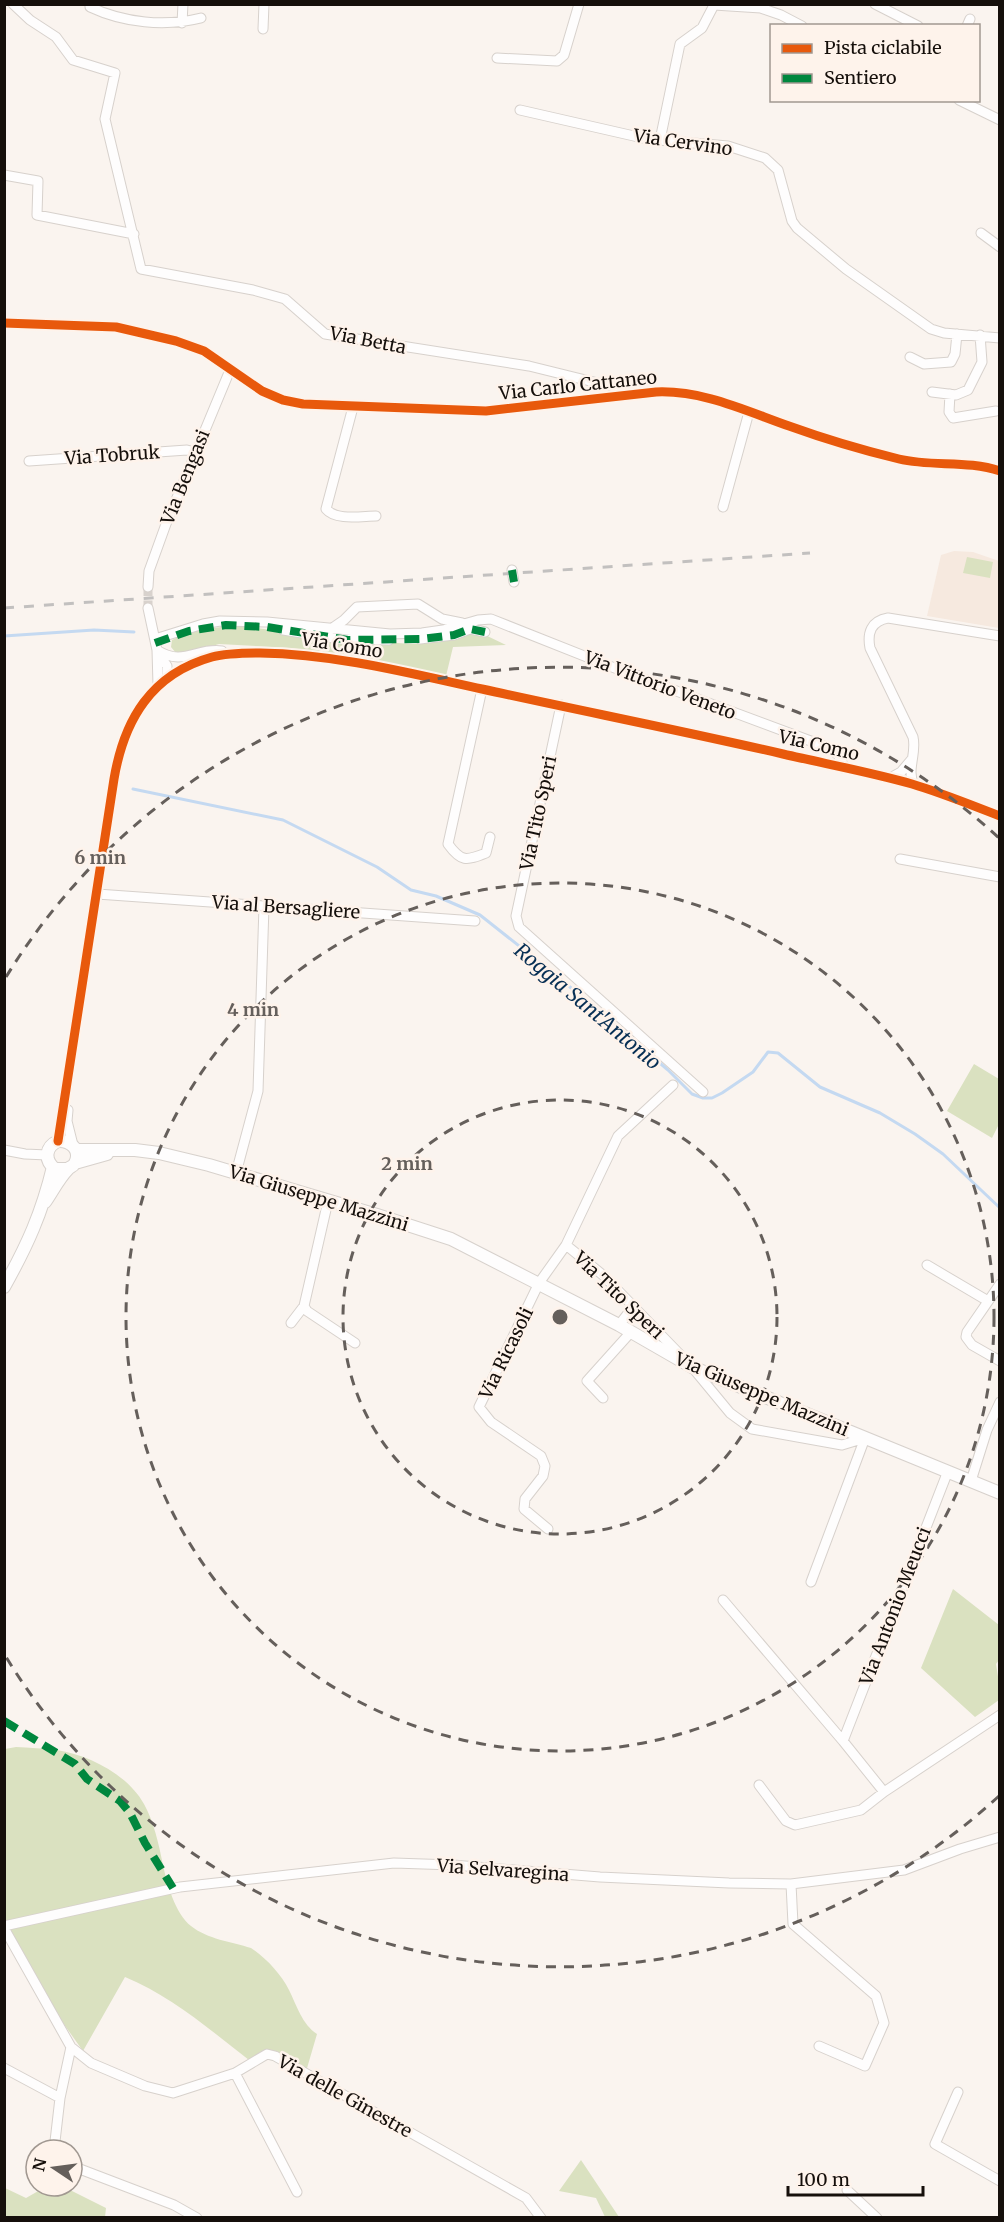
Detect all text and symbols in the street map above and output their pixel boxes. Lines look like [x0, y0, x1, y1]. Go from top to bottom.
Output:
legend [770, 24, 980, 102]
text: Pista ciclabile [824, 36, 942, 59]
text: Sentiero [824, 66, 896, 89]
street label: Via Cervino [631, 124, 734, 160]
street label: Via Betta [327, 321, 409, 359]
street label: Via Carlo Cattaneo [497, 365, 658, 405]
street label: Via Bengasi [155, 426, 215, 529]
street label: Via Tobruk [63, 440, 161, 470]
street label: Via Como [299, 627, 384, 663]
street label: Via Vittorio Veneto [580, 645, 739, 725]
street label: Via Como [776, 724, 862, 765]
street label: Via Tito Speri [514, 753, 561, 873]
text: 6 min [74, 846, 126, 869]
street label: Via al Bersagliere [210, 890, 361, 924]
water label: Roggia Sant'Antonio [510, 937, 666, 1075]
text: 4 min [227, 998, 279, 1021]
text: 2 min [381, 1152, 433, 1175]
street label: Via Giuseppe Mazzini [225, 1159, 412, 1236]
street label: Via Tito Speri [568, 1246, 669, 1344]
street label: Via Ricasoli [473, 1303, 538, 1404]
centre of rings [550, 1307, 570, 1327]
street label: Via Giuseppe Mazzini [671, 1347, 853, 1441]
street label: Via Antonio Meucci [854, 1523, 936, 1689]
street label: Via Selvaregina [435, 1854, 570, 1886]
street label: Via delle Ginestre [273, 2049, 416, 2142]
north arrow [24, 2138, 84, 2198]
text: N [28, 2156, 51, 2173]
scale bar [788, 2159, 923, 2197]
text: 100 m [797, 2168, 850, 2191]

